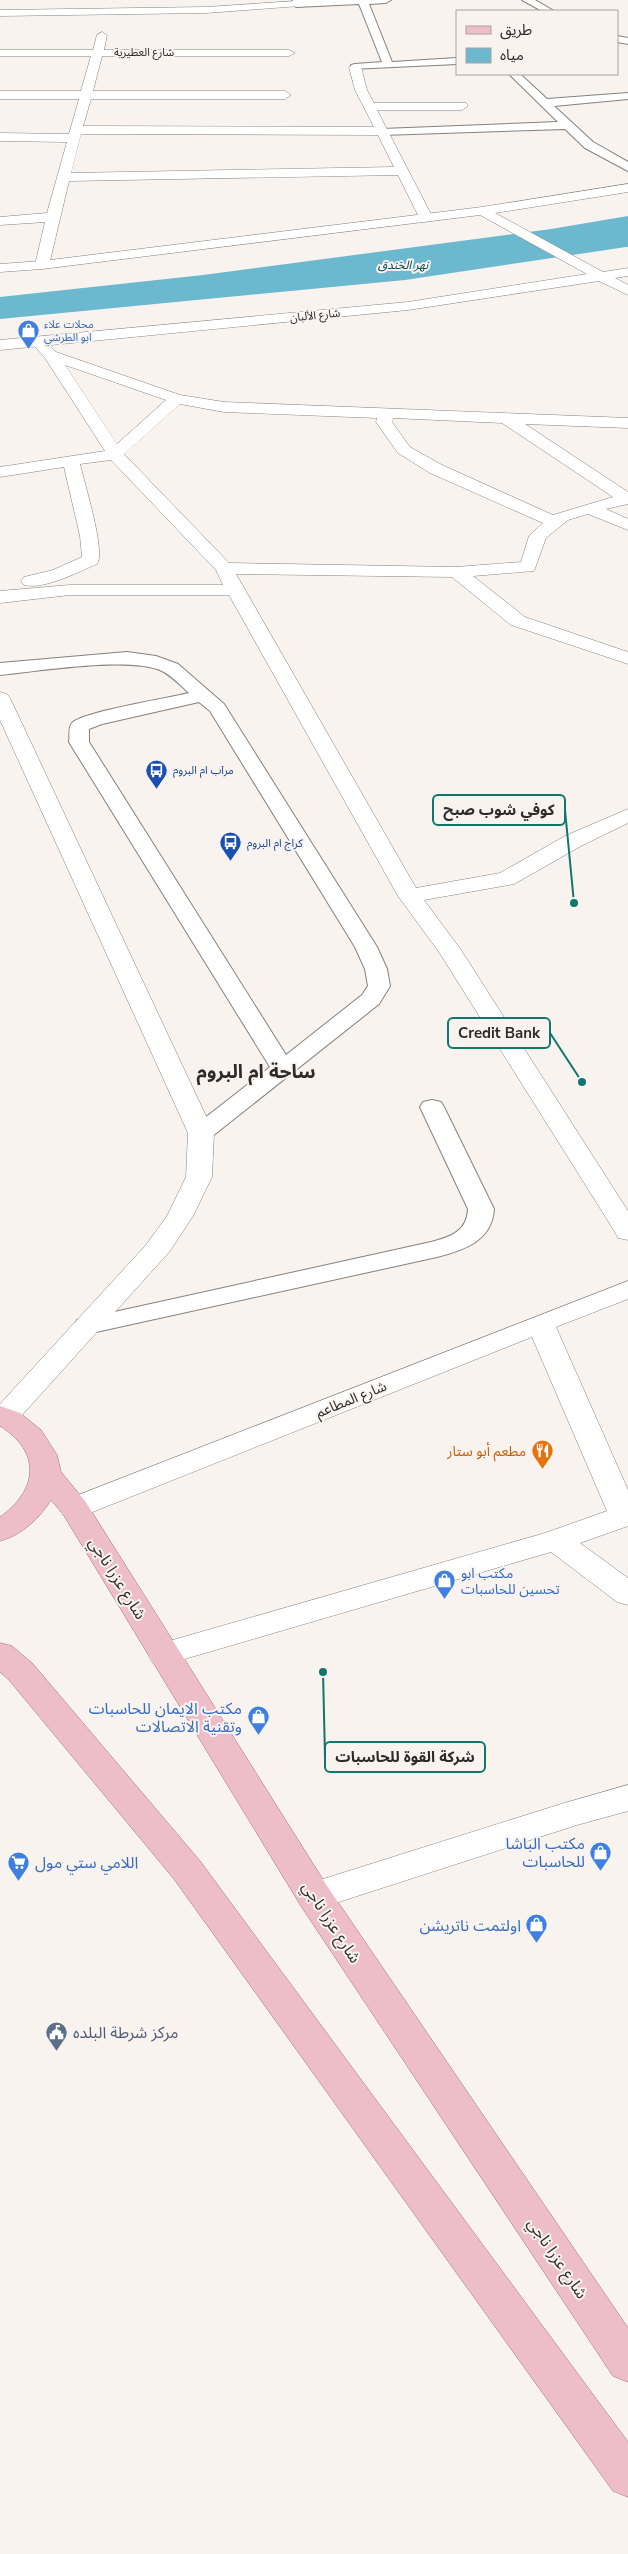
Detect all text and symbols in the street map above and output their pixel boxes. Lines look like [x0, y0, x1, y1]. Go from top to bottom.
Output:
legend [456, 10, 618, 75]
text: طريق [500, 20, 532, 40]
street label: شارع العطيرية [114, 45, 174, 60]
text: مياه [500, 45, 524, 65]
water label: نهر الخندق [378, 257, 430, 273]
street label: شارع الألبان [289, 305, 341, 326]
place label: محلات علاء ابو الطرشي [44, 317, 94, 347]
shop icon: محلات علاء ابو الطرشي [16, 318, 40, 349]
bus stop icon: مرآب ام البروم [145, 758, 169, 789]
place label: مرآب ام البروم [173, 763, 234, 778]
callout: كوفي شوب صبح [433, 795, 565, 825]
text: كوفي شوب صبح [443, 800, 555, 821]
bus stop icon: كراج ام البروم [219, 831, 243, 862]
place label: كراج ام البروم [247, 836, 303, 851]
callout: Credit Bank [448, 1018, 550, 1048]
text: Credit Bank [458, 1023, 541, 1043]
district label: ساحة ام البروم [196, 1059, 316, 1086]
street label: شارع المطاعم [313, 1377, 390, 1423]
restaurant icon: مطعم أبو ستار [530, 1439, 554, 1470]
place label: مطعم أبو ستار [446, 1442, 526, 1462]
street label: شارع عزرا ناجي [82, 1533, 151, 1624]
place label: مكتب ابو تحسين للحاسبات [461, 1564, 560, 1599]
shop icon: مكتب ابو تحسين للحاسبات [433, 1569, 457, 1600]
place label: مكتب الايمان للحاسبات وتقنية الاتصالات [89, 1698, 242, 1738]
shop icon: مكتب الايمان للحاسبات وتقنية الاتصالات [246, 1705, 270, 1736]
callout: شركة القوة للحاسبات [325, 1742, 485, 1772]
text: شركة القوة للحاسبات [335, 1747, 475, 1767]
place label: مكتب الباشا للحاسبات [506, 1833, 585, 1873]
shop icon: مكتب الباشا للحاسبات [589, 1840, 613, 1871]
supermarket icon: اللامي ستي مول [7, 1850, 31, 1881]
place label: اللامي ستي مول [35, 1852, 138, 1875]
street label: شارع عزرا ناجي [296, 1877, 366, 1968]
shop icon: اولتمت ناتريشن [525, 1913, 549, 1944]
place label: اولتمت ناتريشن [419, 1915, 521, 1937]
public building icon: مركز شرطة البلده [45, 2020, 69, 2051]
place label: مركز شرطة البلده [73, 2022, 179, 2044]
street label: شارع عزرا ناجي [521, 2214, 592, 2304]

